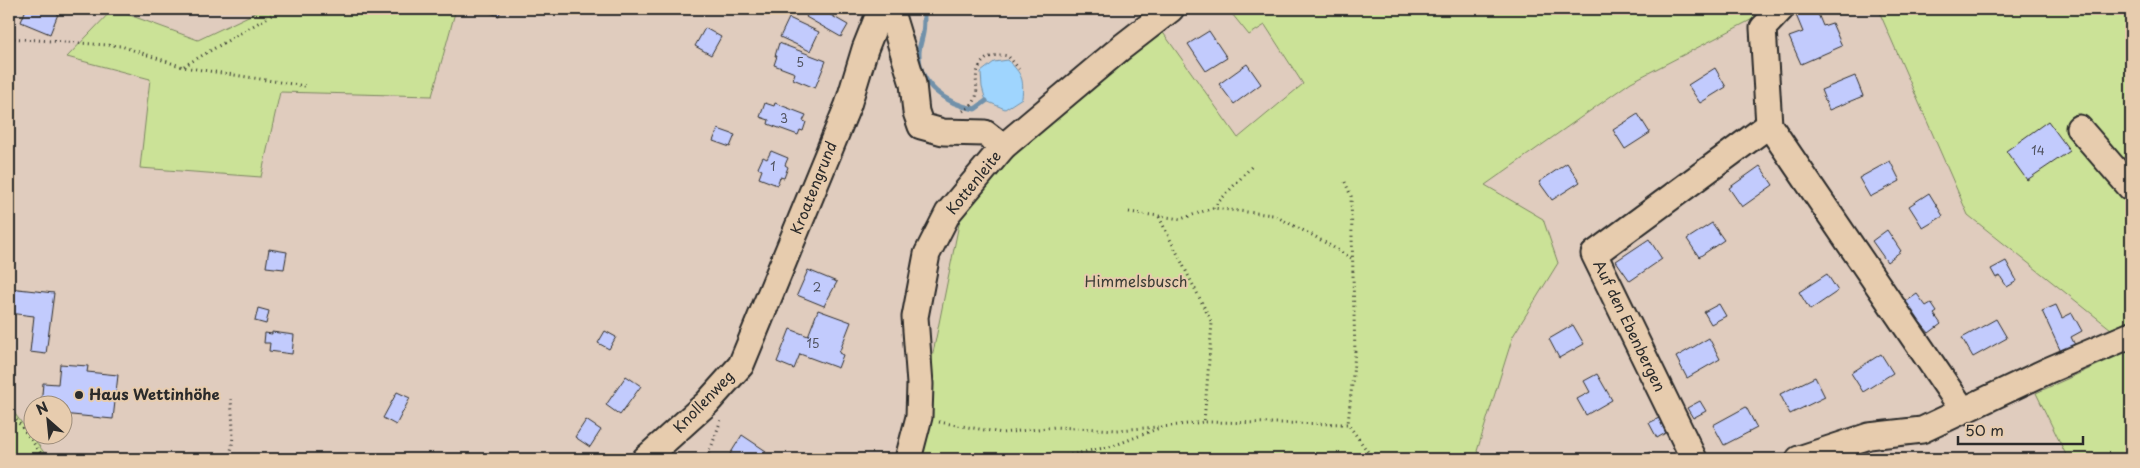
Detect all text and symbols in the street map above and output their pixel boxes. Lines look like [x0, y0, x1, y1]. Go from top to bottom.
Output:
house number: 5 [796, 53, 804, 71]
house number: 3 [780, 109, 788, 127]
street label: Kroatengrund [784, 138, 842, 237]
house number: 14 [2031, 141, 2045, 159]
street label: Kottenleite [940, 145, 1006, 219]
house number: 1 [770, 157, 776, 175]
street label: Auf den Ebenbergen [1588, 256, 1672, 395]
park label: Himmelsbusch [1084, 269, 1188, 292]
house number: 2 [813, 278, 821, 296]
house number: 15 [806, 334, 820, 352]
street label: Knollenweg [667, 364, 739, 437]
place label: Haus Wettinhöhe [89, 382, 220, 405]
marker: Haus Wettinhöhe [73, 389, 85, 401]
north arrow [22, 396, 72, 446]
text: N [32, 396, 52, 420]
scale bar [1958, 413, 2082, 445]
text: 50 m [1965, 418, 2004, 441]

